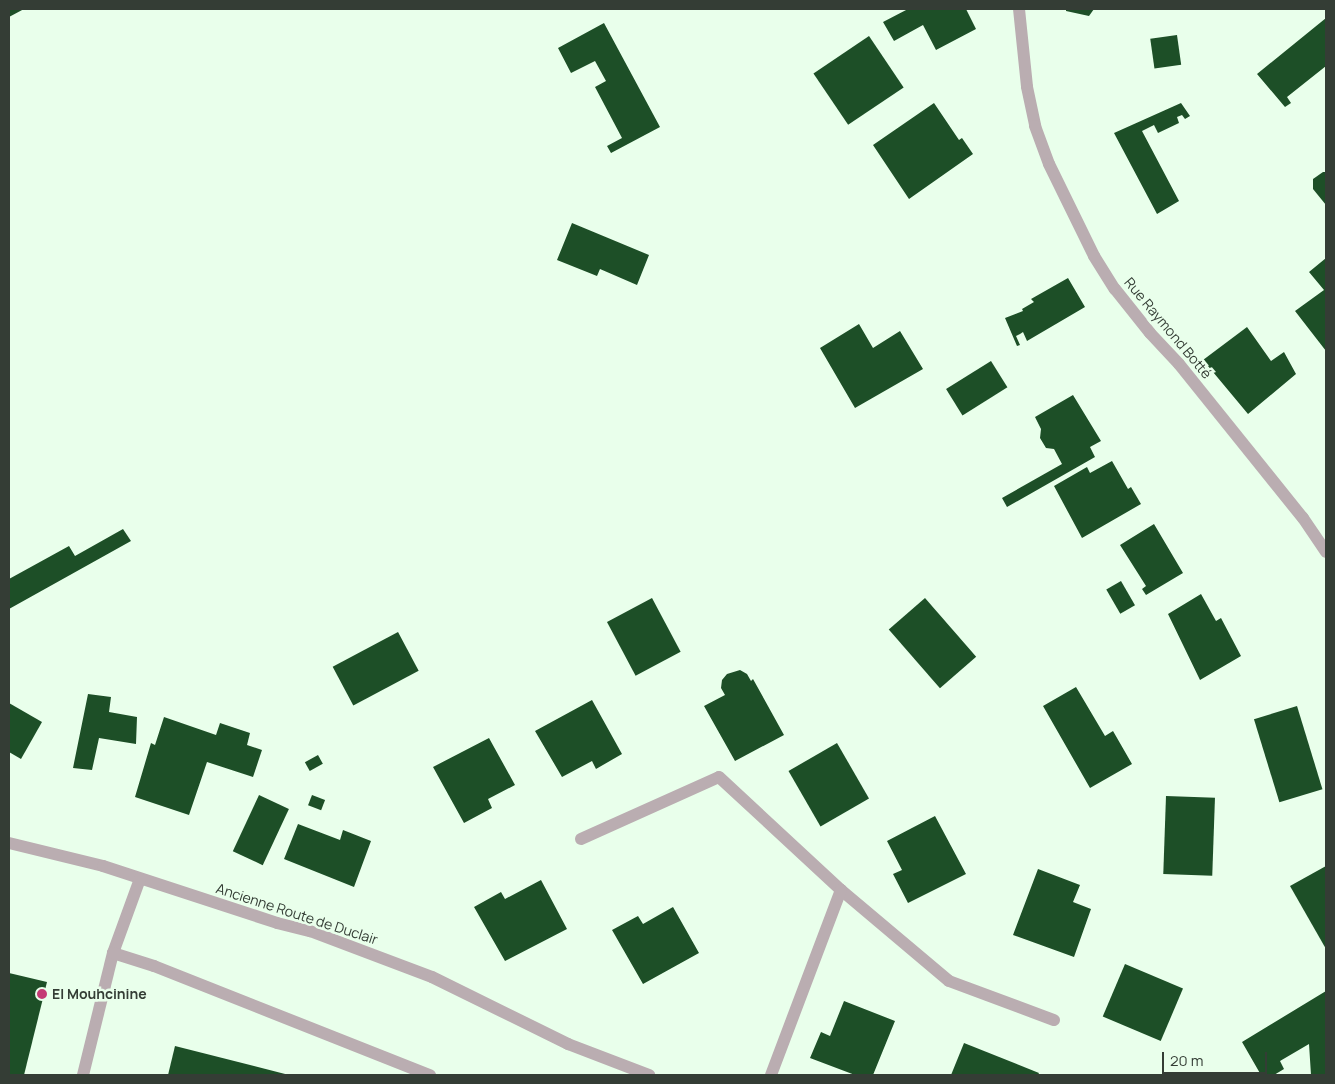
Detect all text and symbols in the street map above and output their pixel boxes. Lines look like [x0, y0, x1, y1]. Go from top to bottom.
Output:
street label: Rue Raymond Botté [1121, 274, 1215, 382]
street label: Ancienne Route de Duclair [214, 880, 380, 948]
place label: El Mouhcinine [52, 986, 147, 1002]
marker: El Mouhcinine [36, 988, 48, 1000]
scale bar [1165, 1042, 1270, 1074]
text: 20 m [1170, 1050, 1203, 1071]

